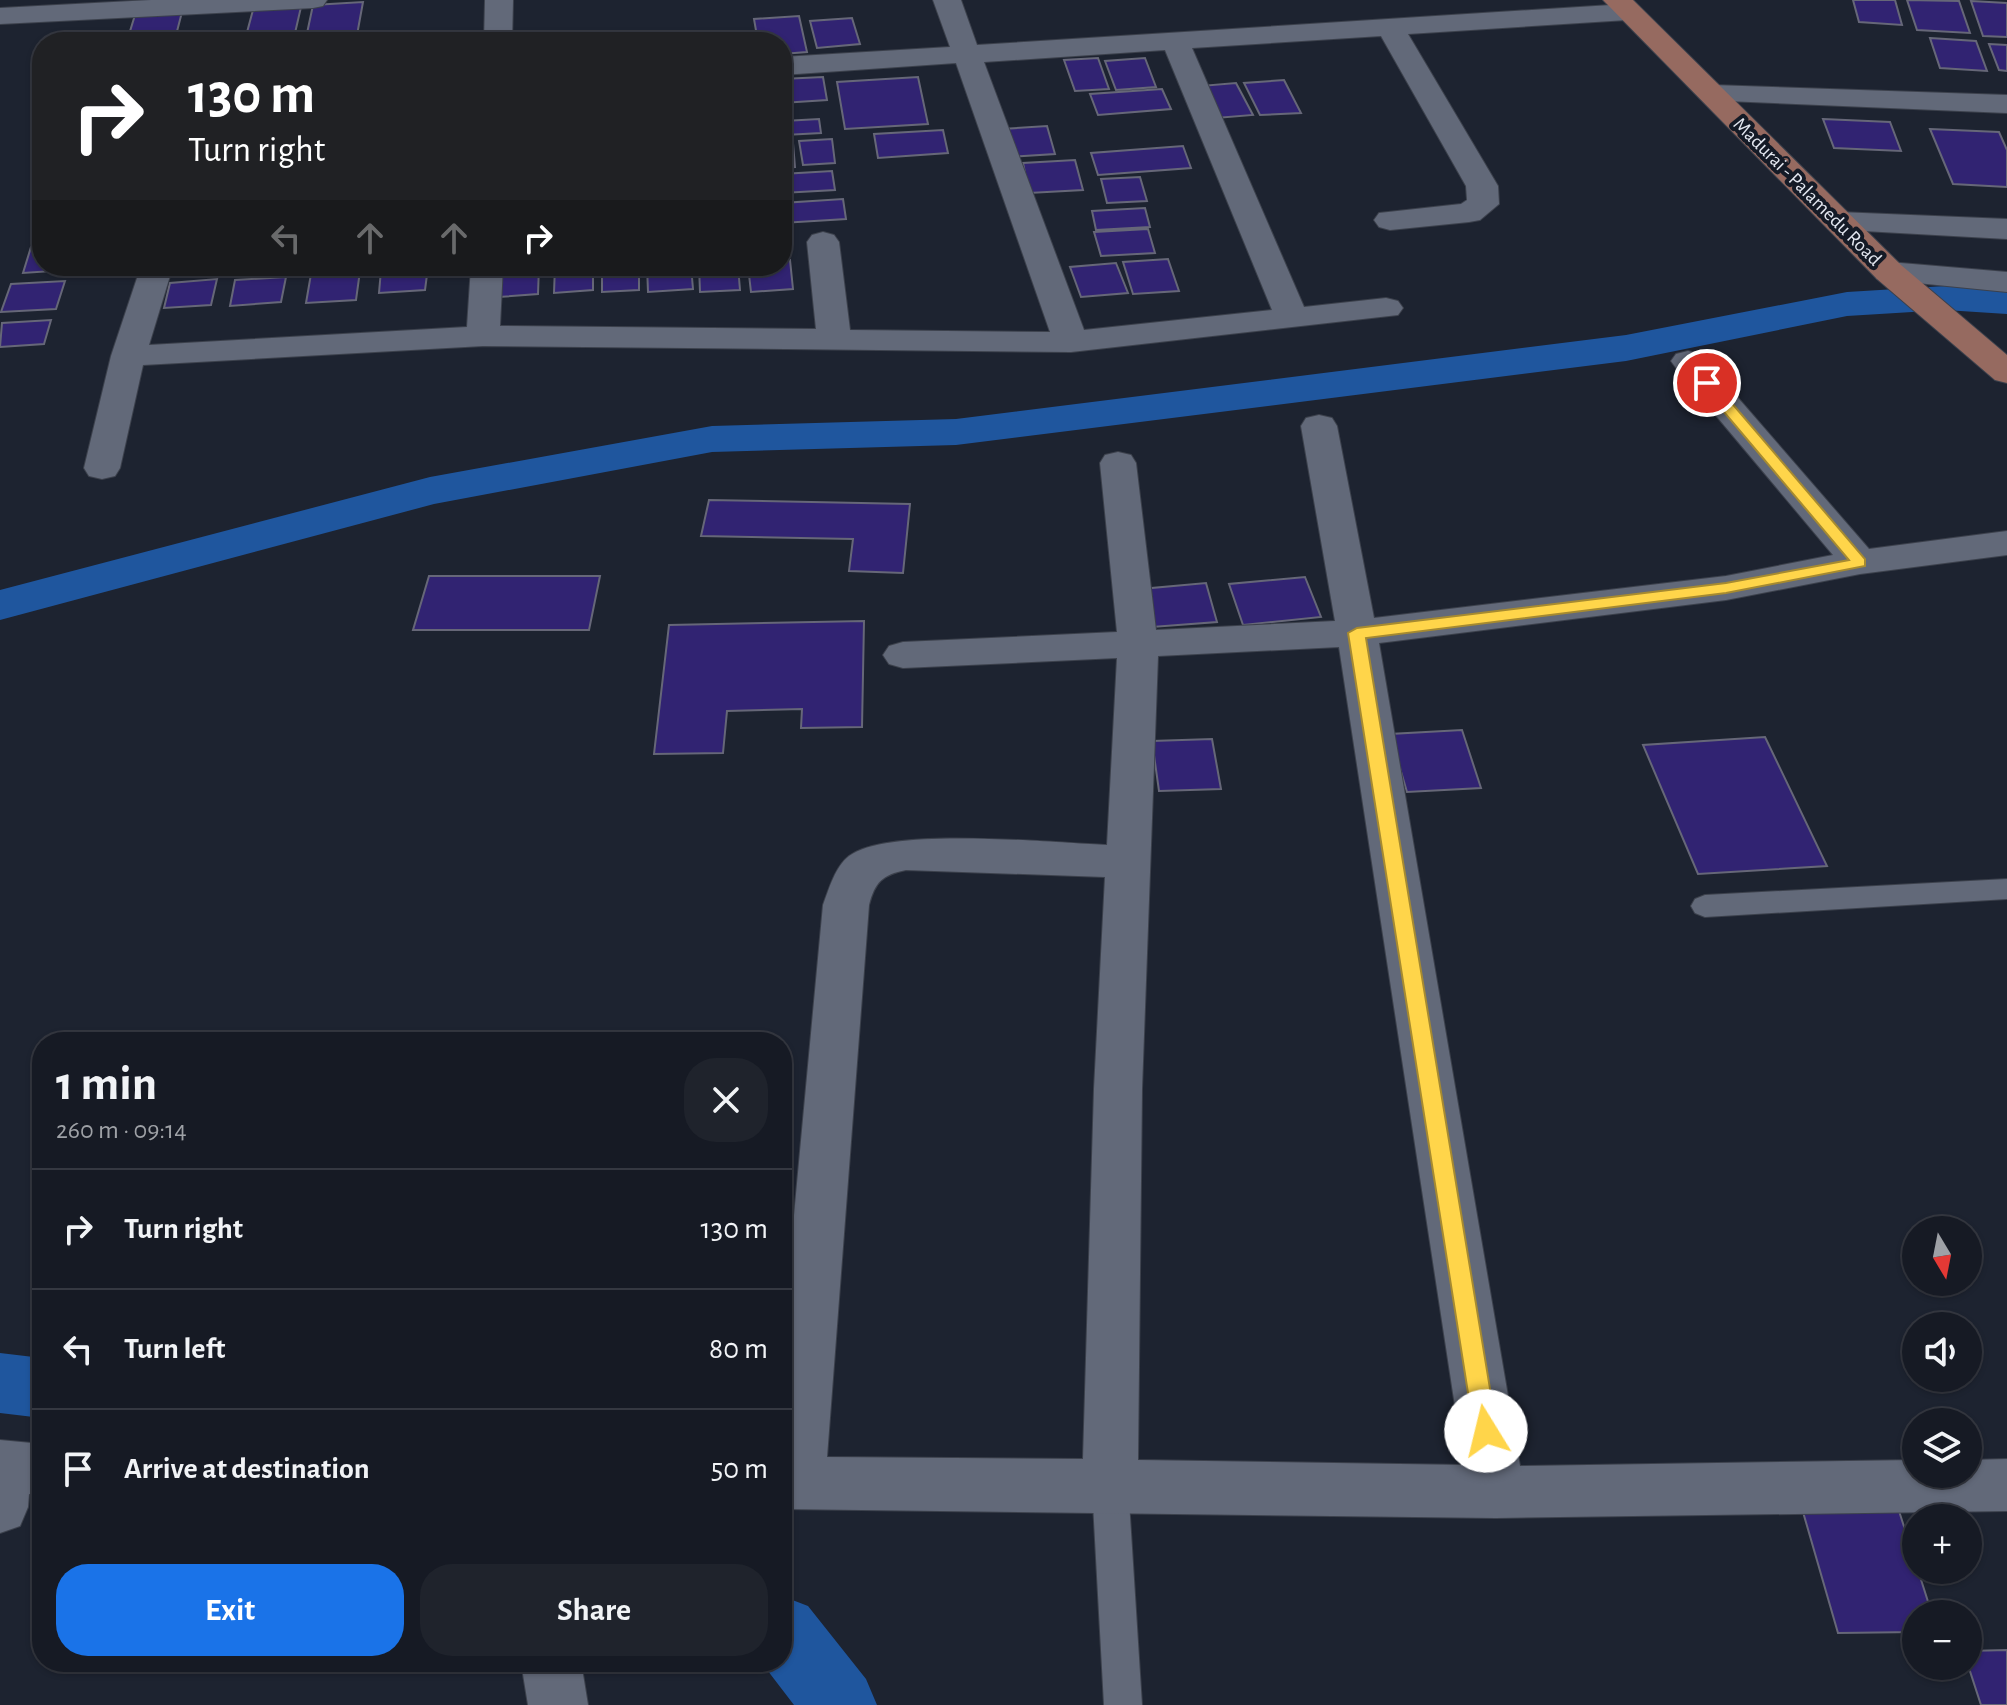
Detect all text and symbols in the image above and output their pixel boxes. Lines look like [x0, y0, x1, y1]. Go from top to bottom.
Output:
icon: right [56, 64, 160, 168]
text: 130 m [188, 67, 315, 123]
street label: Madurai - Palamedu Road [1729, 114, 1885, 270]
text: Turn right [188, 132, 325, 168]
icon: left [264, 216, 308, 260]
icon: ahead [348, 216, 392, 260]
icon: ahead [432, 216, 476, 260]
icon: right [516, 216, 560, 260]
pin [1673, 349, 1741, 417]
icon: arrive [1685, 361, 1729, 405]
button: close [684, 1058, 768, 1142]
text: 1 min [56, 1061, 157, 1109]
text: 260 m · 09:14 [56, 1117, 187, 1143]
icon: right [56, 1207, 100, 1251]
text: Turn right [124, 1214, 243, 1244]
text: 130 m [701, 1214, 768, 1244]
north arrow [1902, 1216, 1982, 1296]
map controls [1902, 1216, 1982, 1680]
button: sound [1902, 1312, 1982, 1392]
icon: left [56, 1327, 100, 1371]
text: Turn left [124, 1334, 225, 1364]
text: 80 m [709, 1334, 768, 1364]
position arrow [1444, 1389, 1528, 1473]
button: layers [1902, 1408, 1982, 1488]
icon: arrive [56, 1447, 100, 1491]
text: Arrive at destination [124, 1454, 370, 1484]
text: 50 m [711, 1454, 768, 1484]
button: + [1902, 1504, 1982, 1584]
button: Exit [56, 1564, 404, 1656]
button: Share [420, 1564, 768, 1656]
button: − [1902, 1600, 1982, 1680]

